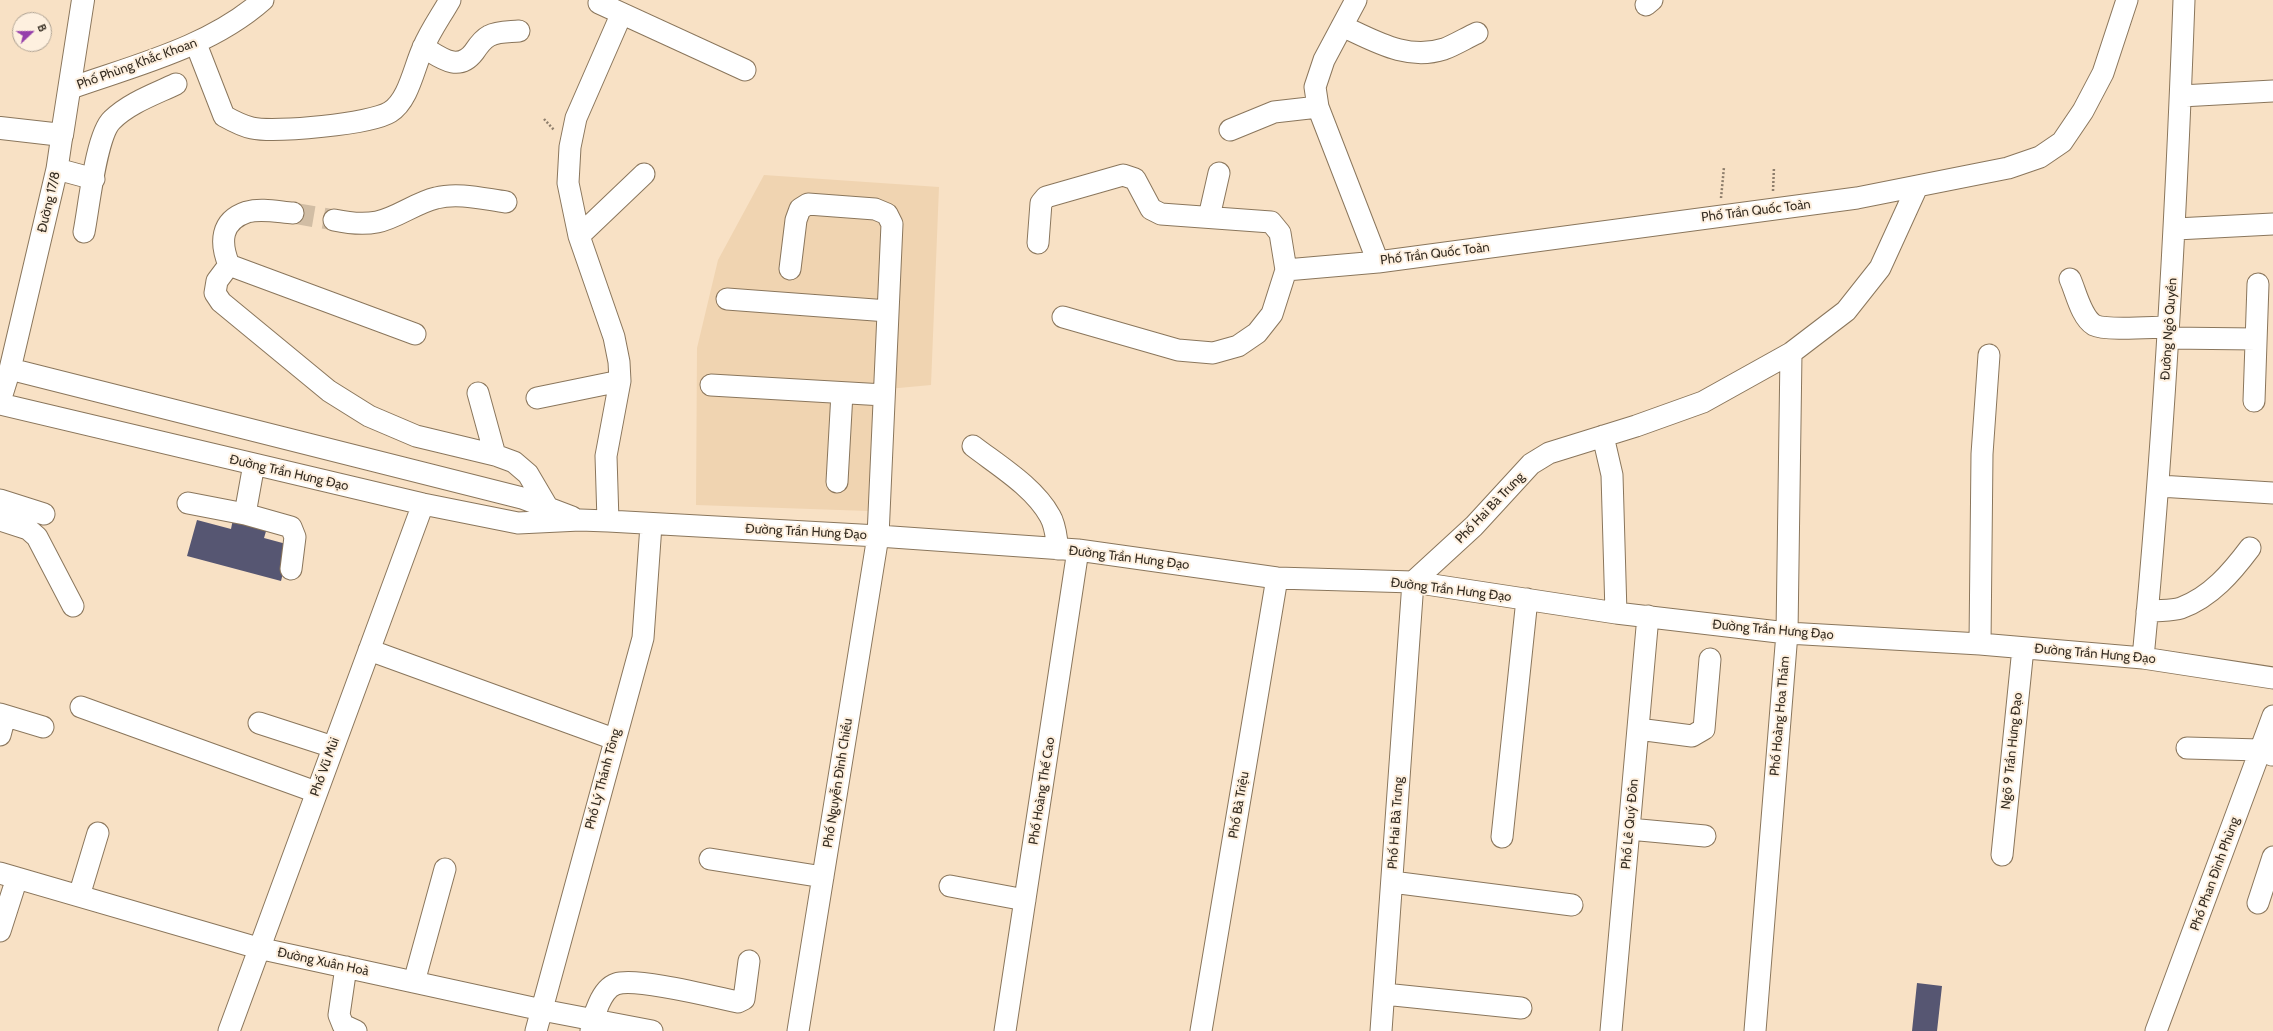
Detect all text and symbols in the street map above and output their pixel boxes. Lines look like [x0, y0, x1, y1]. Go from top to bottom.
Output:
north arrow [12, 12, 52, 52]
text: B [34, 22, 50, 34]
street label: Phố Phùng Khắc Khoan [75, 35, 199, 93]
street label: Đường 17/8 [34, 170, 64, 234]
street label: Phố Trần Quốc Toản [1700, 197, 1812, 225]
street label: Phố Trần Quốc Toản [1379, 240, 1491, 268]
street label: Đường Ngô Quyền [2158, 277, 2180, 381]
street label: Đường Trần Hưng Đạo [228, 452, 350, 494]
street label: Phố Hai Bà Trưng [1452, 469, 1528, 547]
street label: Đường Trần Hưng Đạo [745, 521, 867, 543]
street label: Đường Trần Hưng Đạo [1068, 543, 1190, 573]
street label: Đường Trần Hưng Đạo [1390, 575, 1512, 605]
street label: Đường Trần Hưng Đạo [1712, 617, 1834, 643]
street label: Đường Trần Hưng Đạo [2034, 641, 2156, 667]
street label: Phố Hoàng Hoa Thám [1767, 655, 1793, 777]
street label: Ngõ 9 Trần Hưng Đạo [1998, 692, 2026, 810]
street label: Phố Nguyễn Đình Chiểu [820, 717, 856, 849]
street label: Phố Lý Thánh Tông [582, 727, 624, 831]
street label: Phố Vũ Mùi [307, 735, 343, 799]
street label: Phố Hoàng Thế Cao [1026, 736, 1058, 846]
street label: Phố Bà Triệu [1225, 770, 1253, 840]
street label: Phố Hai Bà Trưng [1385, 776, 1407, 870]
street label: Phố Lê Quý Đôn [1618, 778, 1642, 870]
street label: Phố Phan Đình Phùng [2187, 815, 2243, 933]
street label: Đường Xuân Hoà [276, 945, 370, 979]

